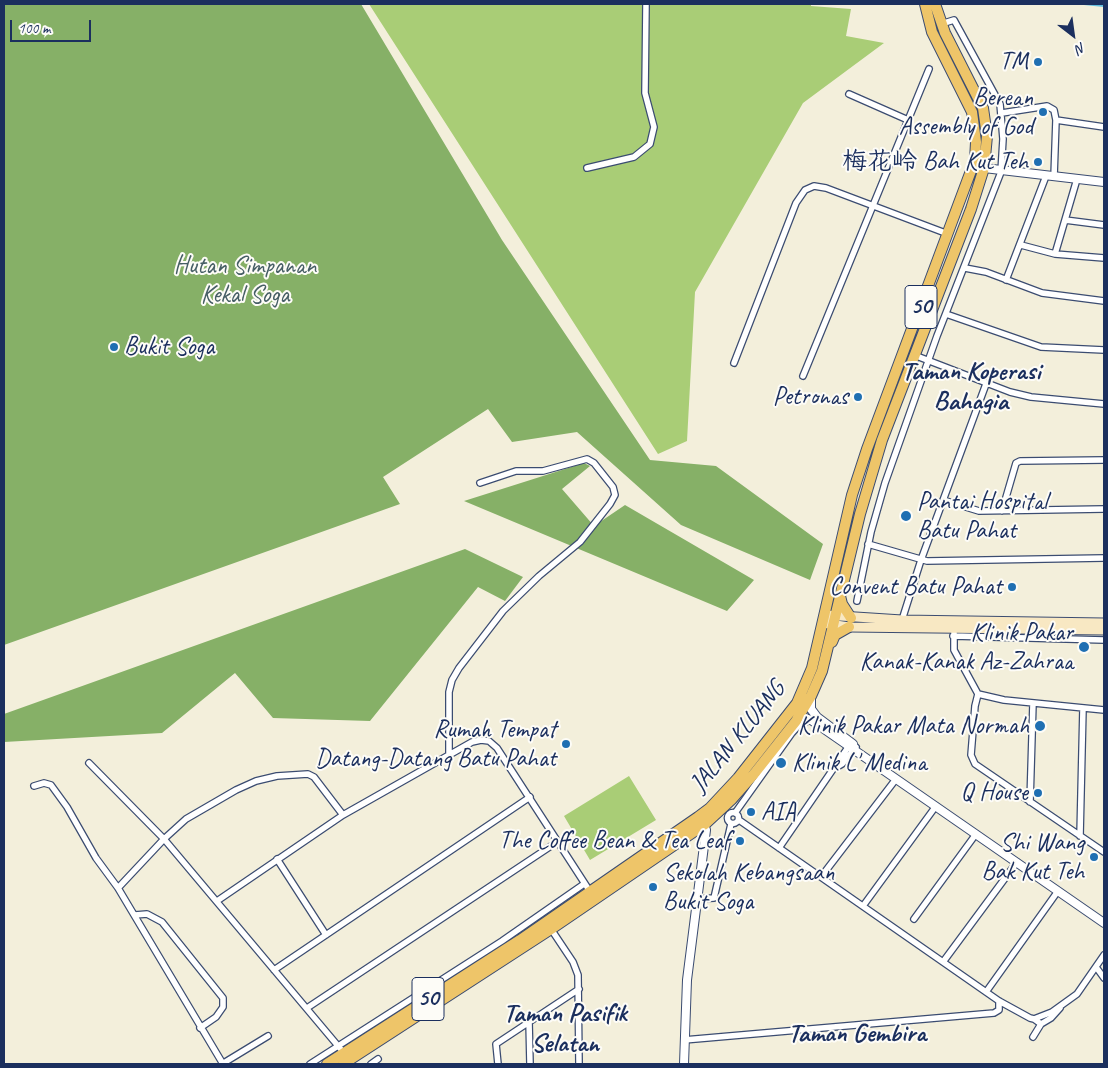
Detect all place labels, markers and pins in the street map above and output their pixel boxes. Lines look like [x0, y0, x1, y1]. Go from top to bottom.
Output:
place label: TM [1000, 47, 1028, 77]
marker: TM [1032, 56, 1044, 68]
place label: Berean Assembly of God [899, 83, 1033, 142]
marker: Berean Assembly of God [1037, 106, 1049, 118]
place label: 梅花岭 Bah Kut Teh [842, 147, 1028, 177]
marker: 梅花岭 Bah Kut Teh [1032, 156, 1044, 168]
place label: Bukit Soga [124, 332, 214, 362]
marker: Bukit Soga [108, 341, 120, 353]
place label: Petronas [773, 382, 848, 412]
marker: Petronas [852, 391, 864, 403]
place label: Pantai Hospital Batu Pahat [917, 487, 1047, 546]
marker: Pantai Hospital Batu Pahat [899, 509, 913, 523]
place label: Convent Batu Pahat [829, 572, 1002, 602]
marker: Convent Batu Pahat [1006, 581, 1018, 593]
place label: Klinik Pakar Kanak-Kanak Az-Zahraa [860, 618, 1073, 677]
marker: Klinik Pakar Kanak-Kanak Az-Zahraa [1077, 640, 1091, 654]
place label: Klinik Pakar Mata Normah [798, 711, 1029, 741]
place label: Rumah Tempat Datang-Datang Batu Pahat [315, 715, 556, 774]
marker: Klinik Pakar Mata Normah [1033, 719, 1047, 733]
marker: Rumah Tempat Datang-Datang Batu Pahat [560, 738, 572, 750]
place label: Klinik L' Medina [792, 748, 926, 778]
marker: Klinik L' Medina [774, 756, 788, 770]
place label: Q House [961, 778, 1028, 808]
marker: Q House [1032, 787, 1044, 799]
place label: AIA [761, 797, 796, 827]
marker: AIA [745, 806, 757, 818]
place label: The Coffee Bean & Tea Leaf [499, 826, 730, 856]
place label: Shi Wang Bak Kut Teh [981, 828, 1084, 887]
marker: The Coffee Bean & Tea Leaf [734, 835, 746, 847]
marker: Shi Wang Bak Kut Teh [1088, 851, 1100, 863]
place label: Sekolah Kebangsaan Bukit Soga [663, 858, 834, 917]
marker: Sekolah Kebangsaan Bukit Soga [647, 881, 659, 893]

